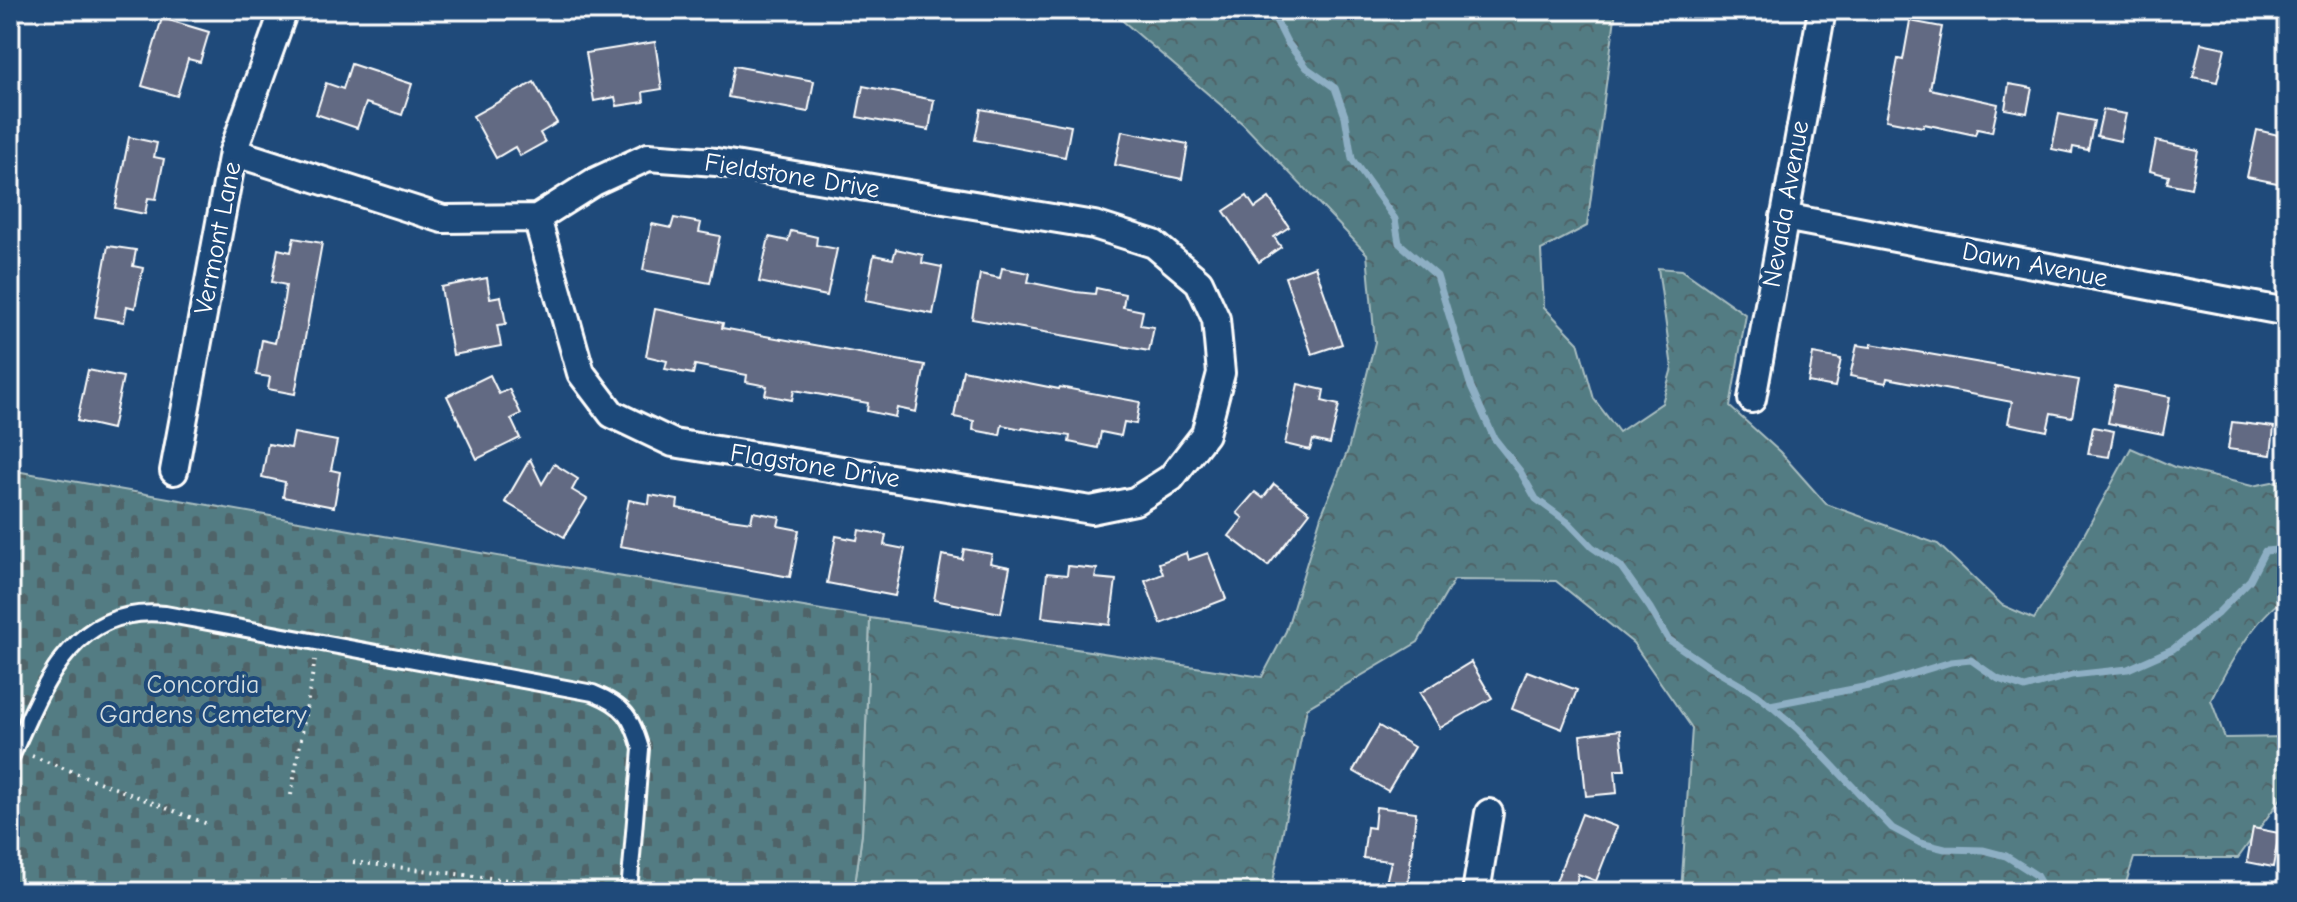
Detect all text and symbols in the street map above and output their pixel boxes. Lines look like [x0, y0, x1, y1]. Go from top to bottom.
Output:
street label: Nevada Avenue [1757, 118, 1815, 290]
street label: Fieldstone Drive [702, 147, 882, 205]
street label: Vermont Lane [189, 159, 247, 317]
street label: Dawn Avenue [1960, 236, 2110, 294]
street label: Flagstone Drive [728, 438, 902, 494]
park label: Concordia Gardens Cemetery [99, 670, 307, 730]

